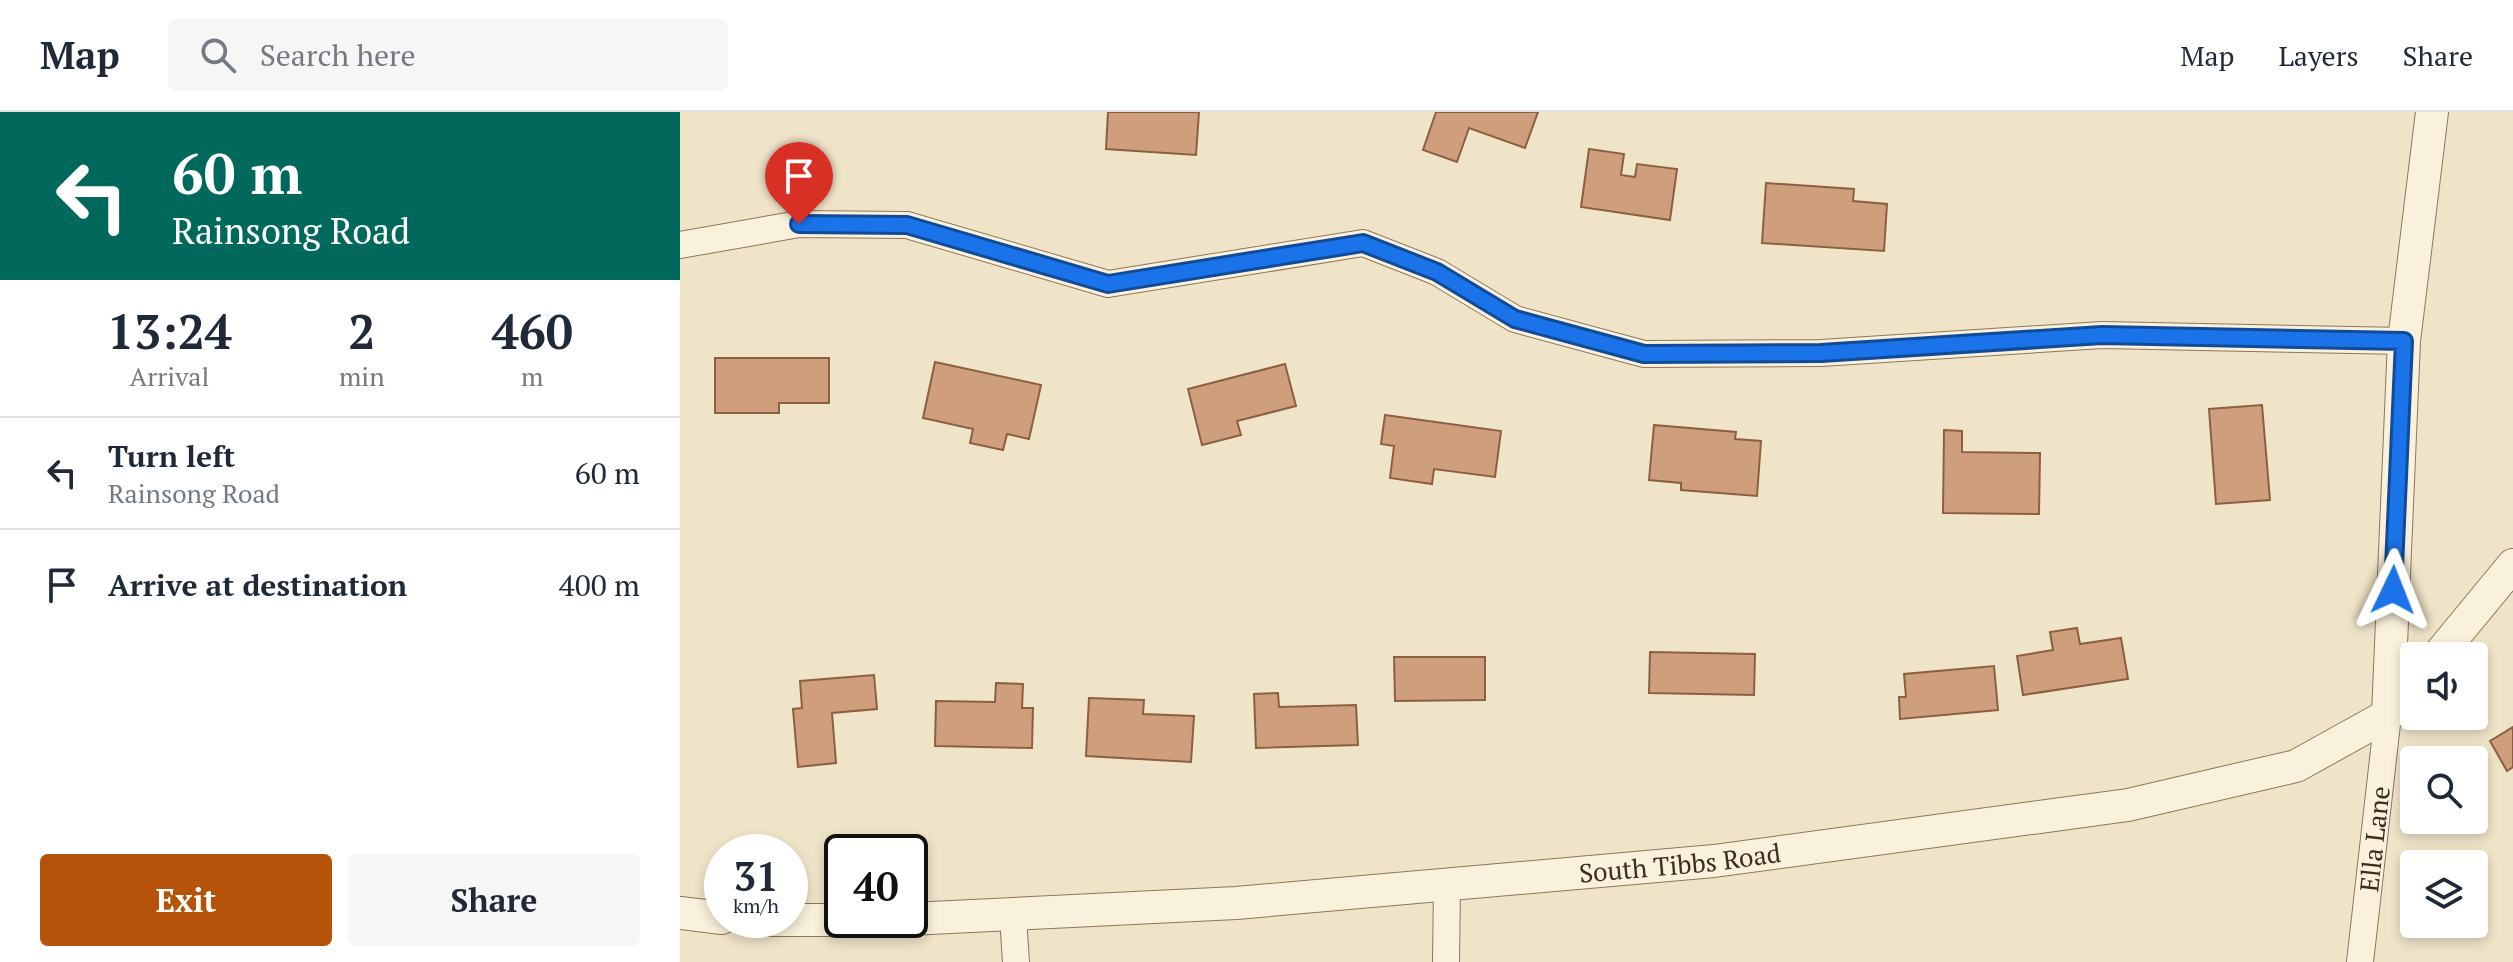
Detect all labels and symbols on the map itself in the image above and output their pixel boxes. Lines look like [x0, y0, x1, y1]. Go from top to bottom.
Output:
pin [765, 142, 833, 224]
position arrow [2351, 548, 2435, 632]
street label: Ella Lane [2351, 784, 2397, 893]
speed limit sign: 40 [824, 834, 928, 938]
street label: South Tibbs Road [1578, 835, 1783, 890]

